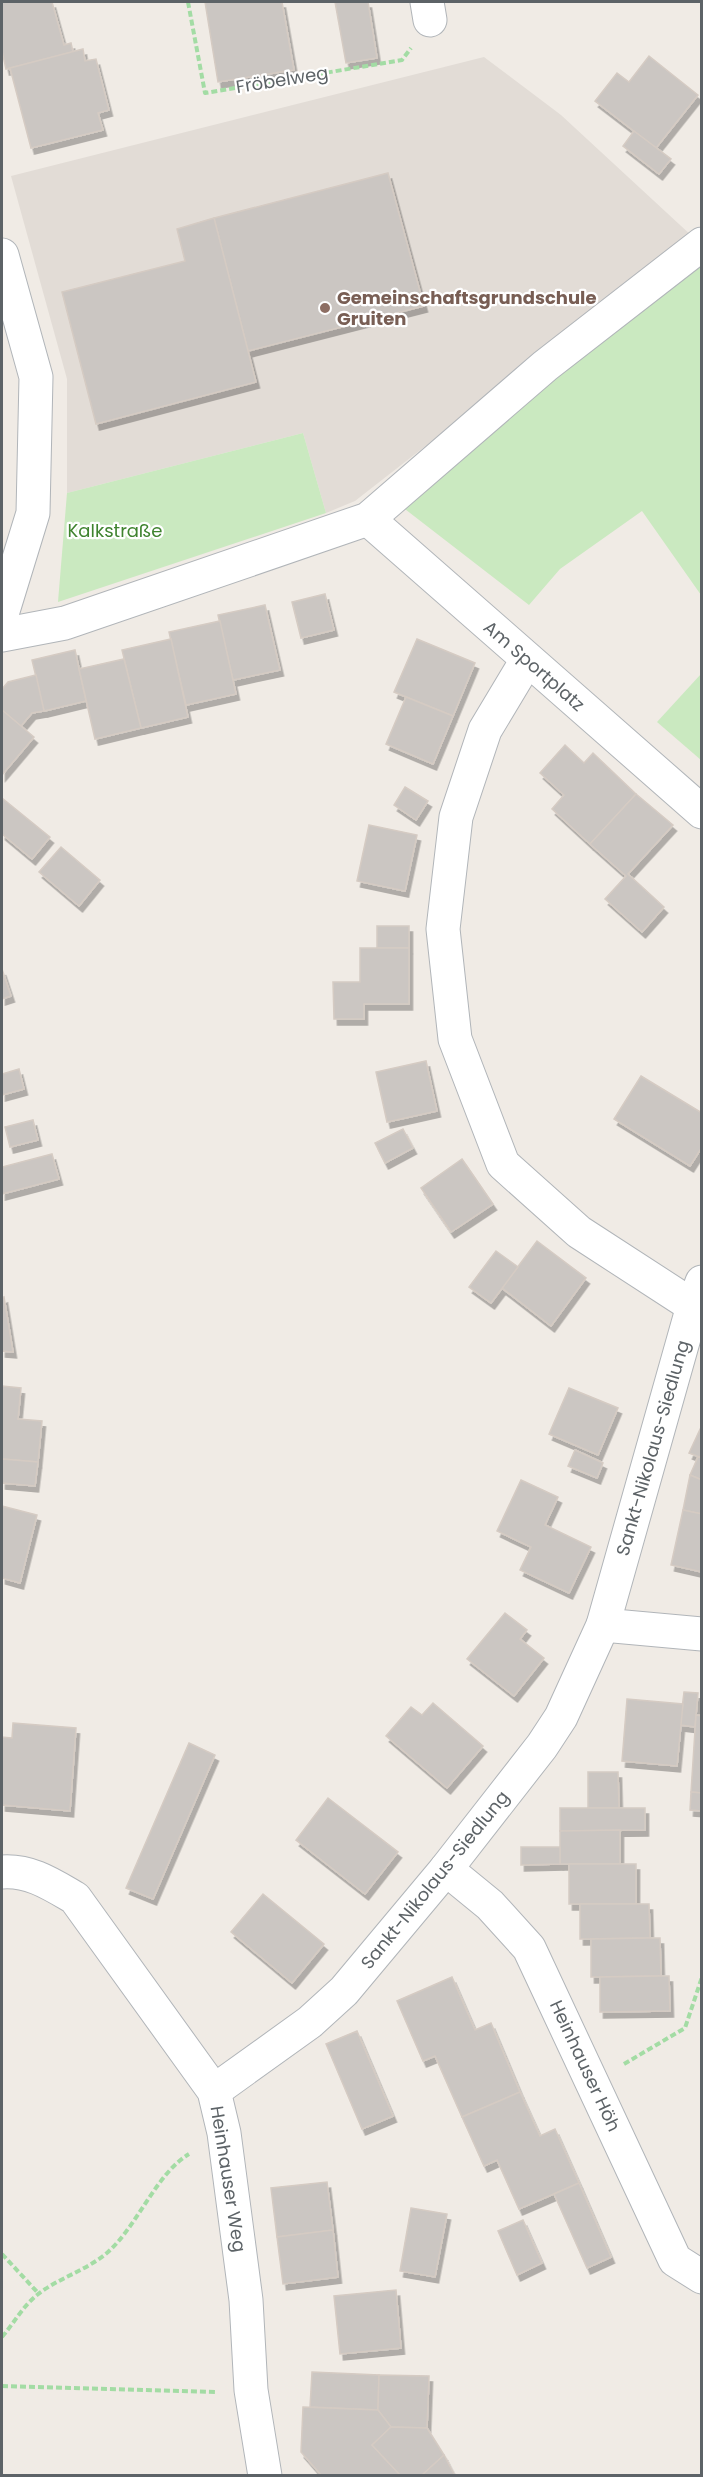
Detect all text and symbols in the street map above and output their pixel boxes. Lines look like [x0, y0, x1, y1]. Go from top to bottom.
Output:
street label: Fröbelweg [234, 60, 330, 99]
place label: Gemeinschaftsgrundschule Gruiten [337, 285, 597, 331]
marker: Gemeinschaftsgrundschule Gruiten [318, 301, 332, 315]
park label: Kalkstraße [68, 518, 162, 543]
street label: Am Sportplatz [478, 615, 590, 717]
street label: Sankt-Nikolaus-Siedlung [610, 1337, 695, 1559]
street label: Sankt-Nikolaus-Siedlung [355, 1785, 515, 1974]
street label: Heinhauser Höh [544, 1996, 627, 2136]
street label: Heinhauser Weg [205, 2104, 252, 2254]

